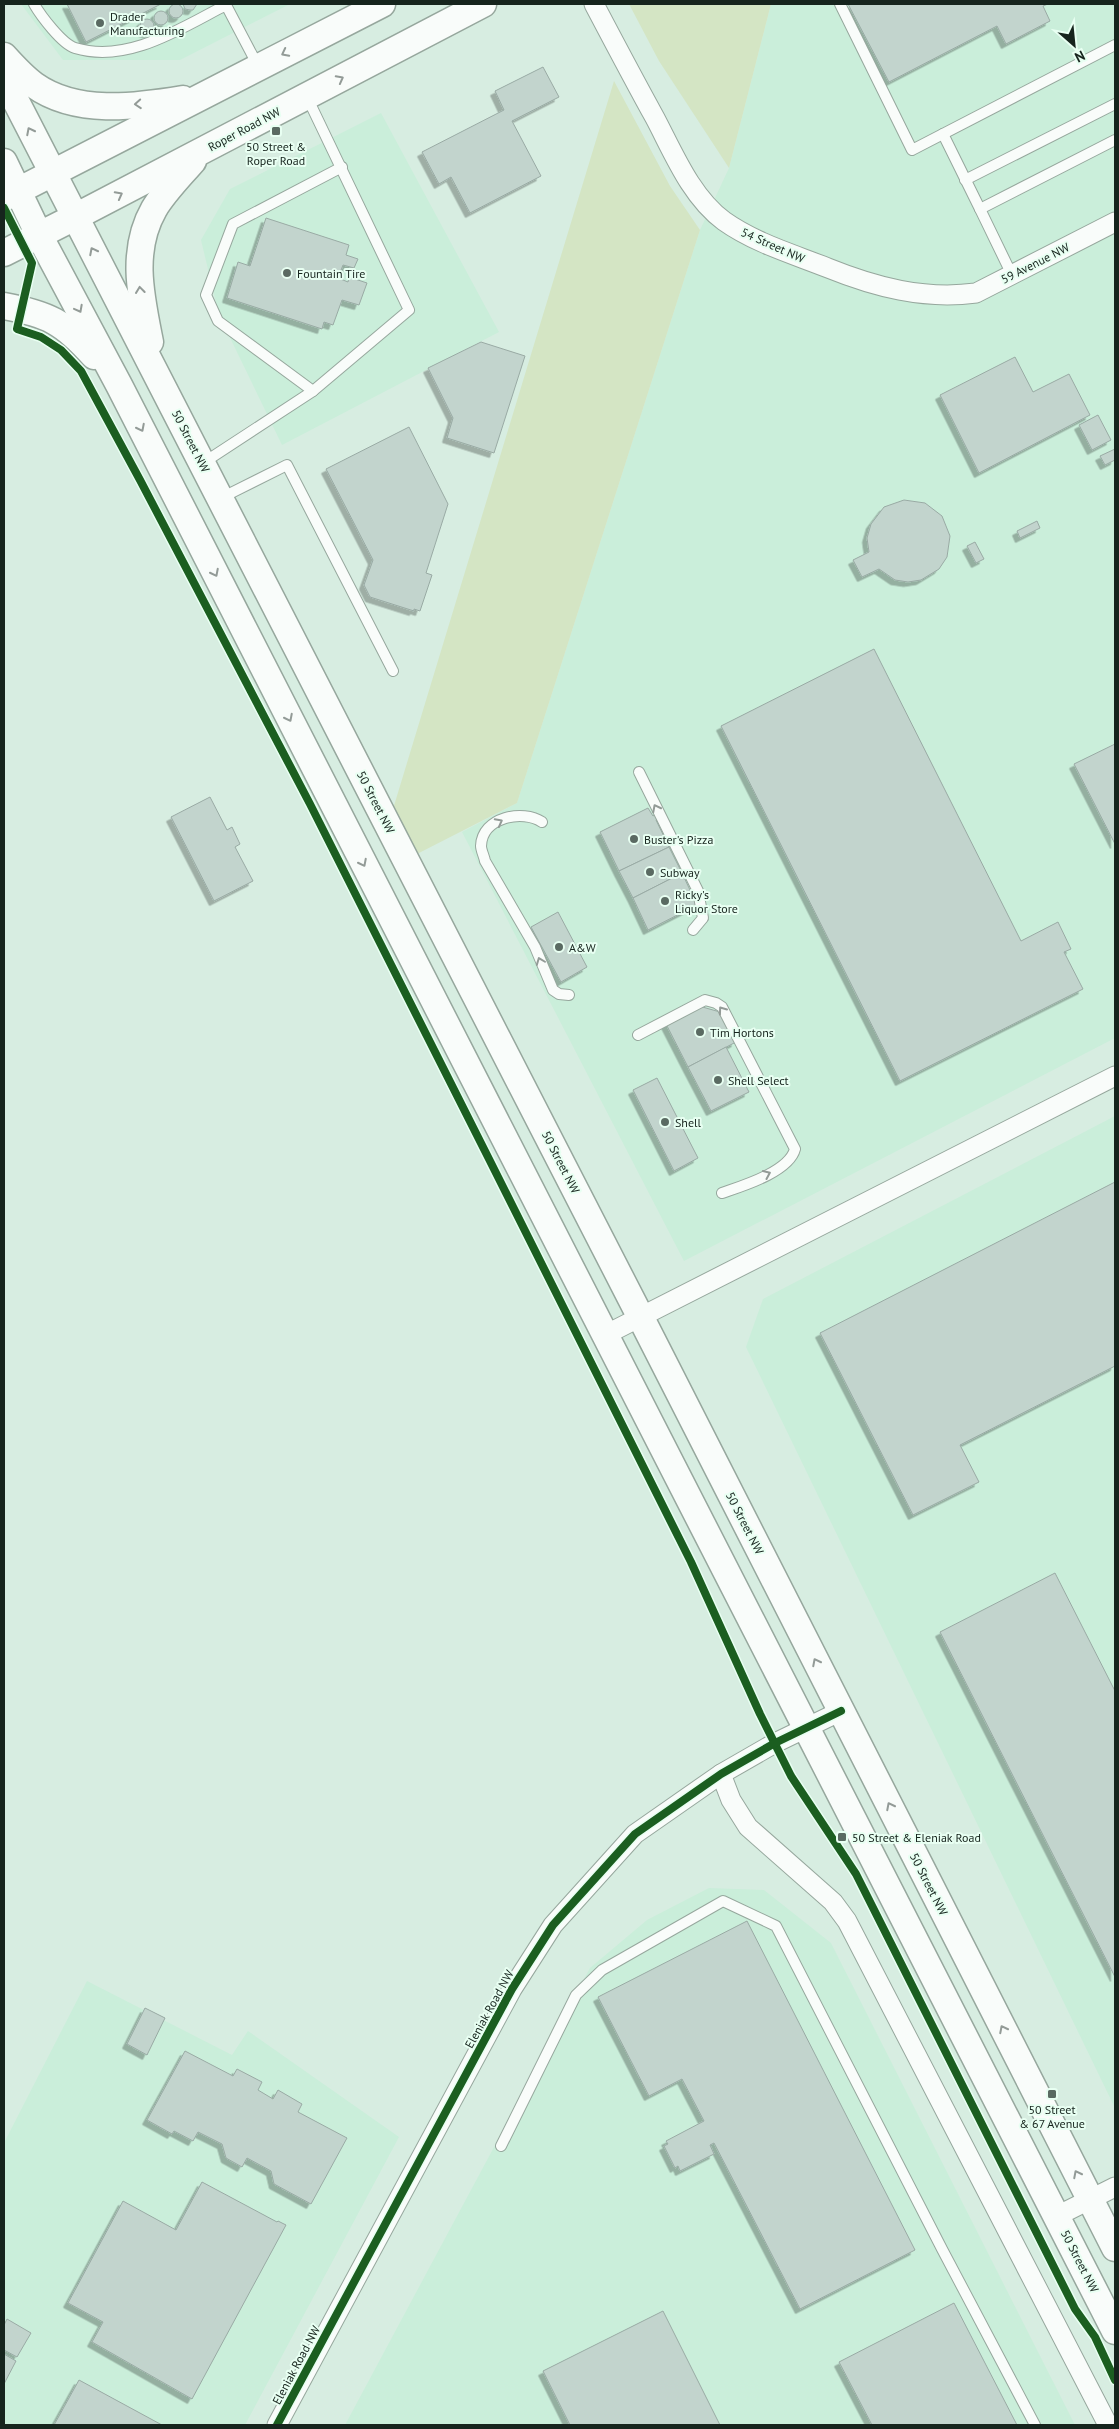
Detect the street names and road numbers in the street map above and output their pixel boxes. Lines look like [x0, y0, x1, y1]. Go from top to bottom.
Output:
street label: Roper Road NW [205, 104, 283, 154]
street label: 54 Street NW [739, 224, 807, 266]
street label: 59 Avenue NW [998, 239, 1072, 287]
street label: 50 Street NW [169, 407, 213, 475]
street label: 50 Street NW [354, 768, 398, 836]
street label: 50 Street NW [539, 1128, 583, 1196]
street label: 50 Street NW [723, 1489, 767, 1557]
street label: 50 Street NW [907, 1850, 951, 1918]
street label: Eleniak Road NW [461, 1967, 517, 2051]
street label: 50 Street NW [1058, 2227, 1102, 2295]
street label: Eleniak Road NW [269, 2323, 323, 2407]

